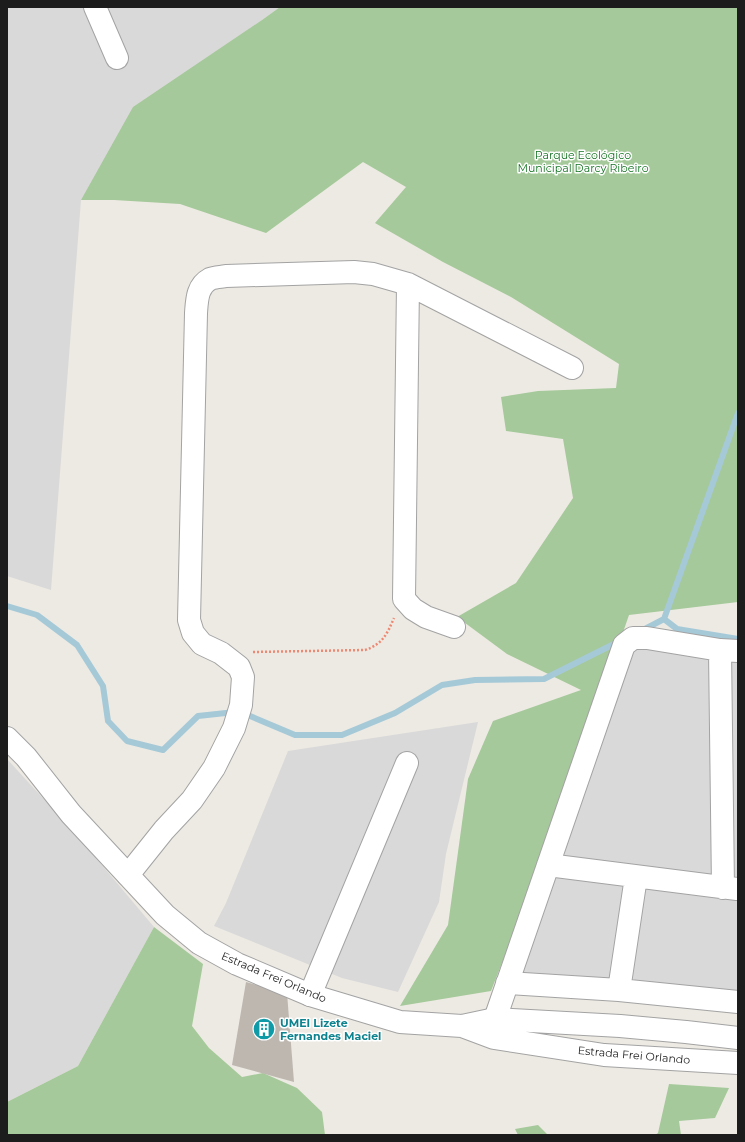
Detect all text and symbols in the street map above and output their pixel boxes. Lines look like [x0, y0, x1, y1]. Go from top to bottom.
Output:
park label: Parque Ecológico Municipal Darcy Ribeiro [517, 148, 649, 175]
street label: Estrada Frei Orlando [219, 949, 329, 1006]
building icon: UMEI Lizete Fernandes Maciel [251, 1016, 277, 1042]
place label: UMEI Lizete Fernandes Maciel [280, 1016, 381, 1043]
street label: Estrada Frei Orlando [577, 1043, 691, 1067]

